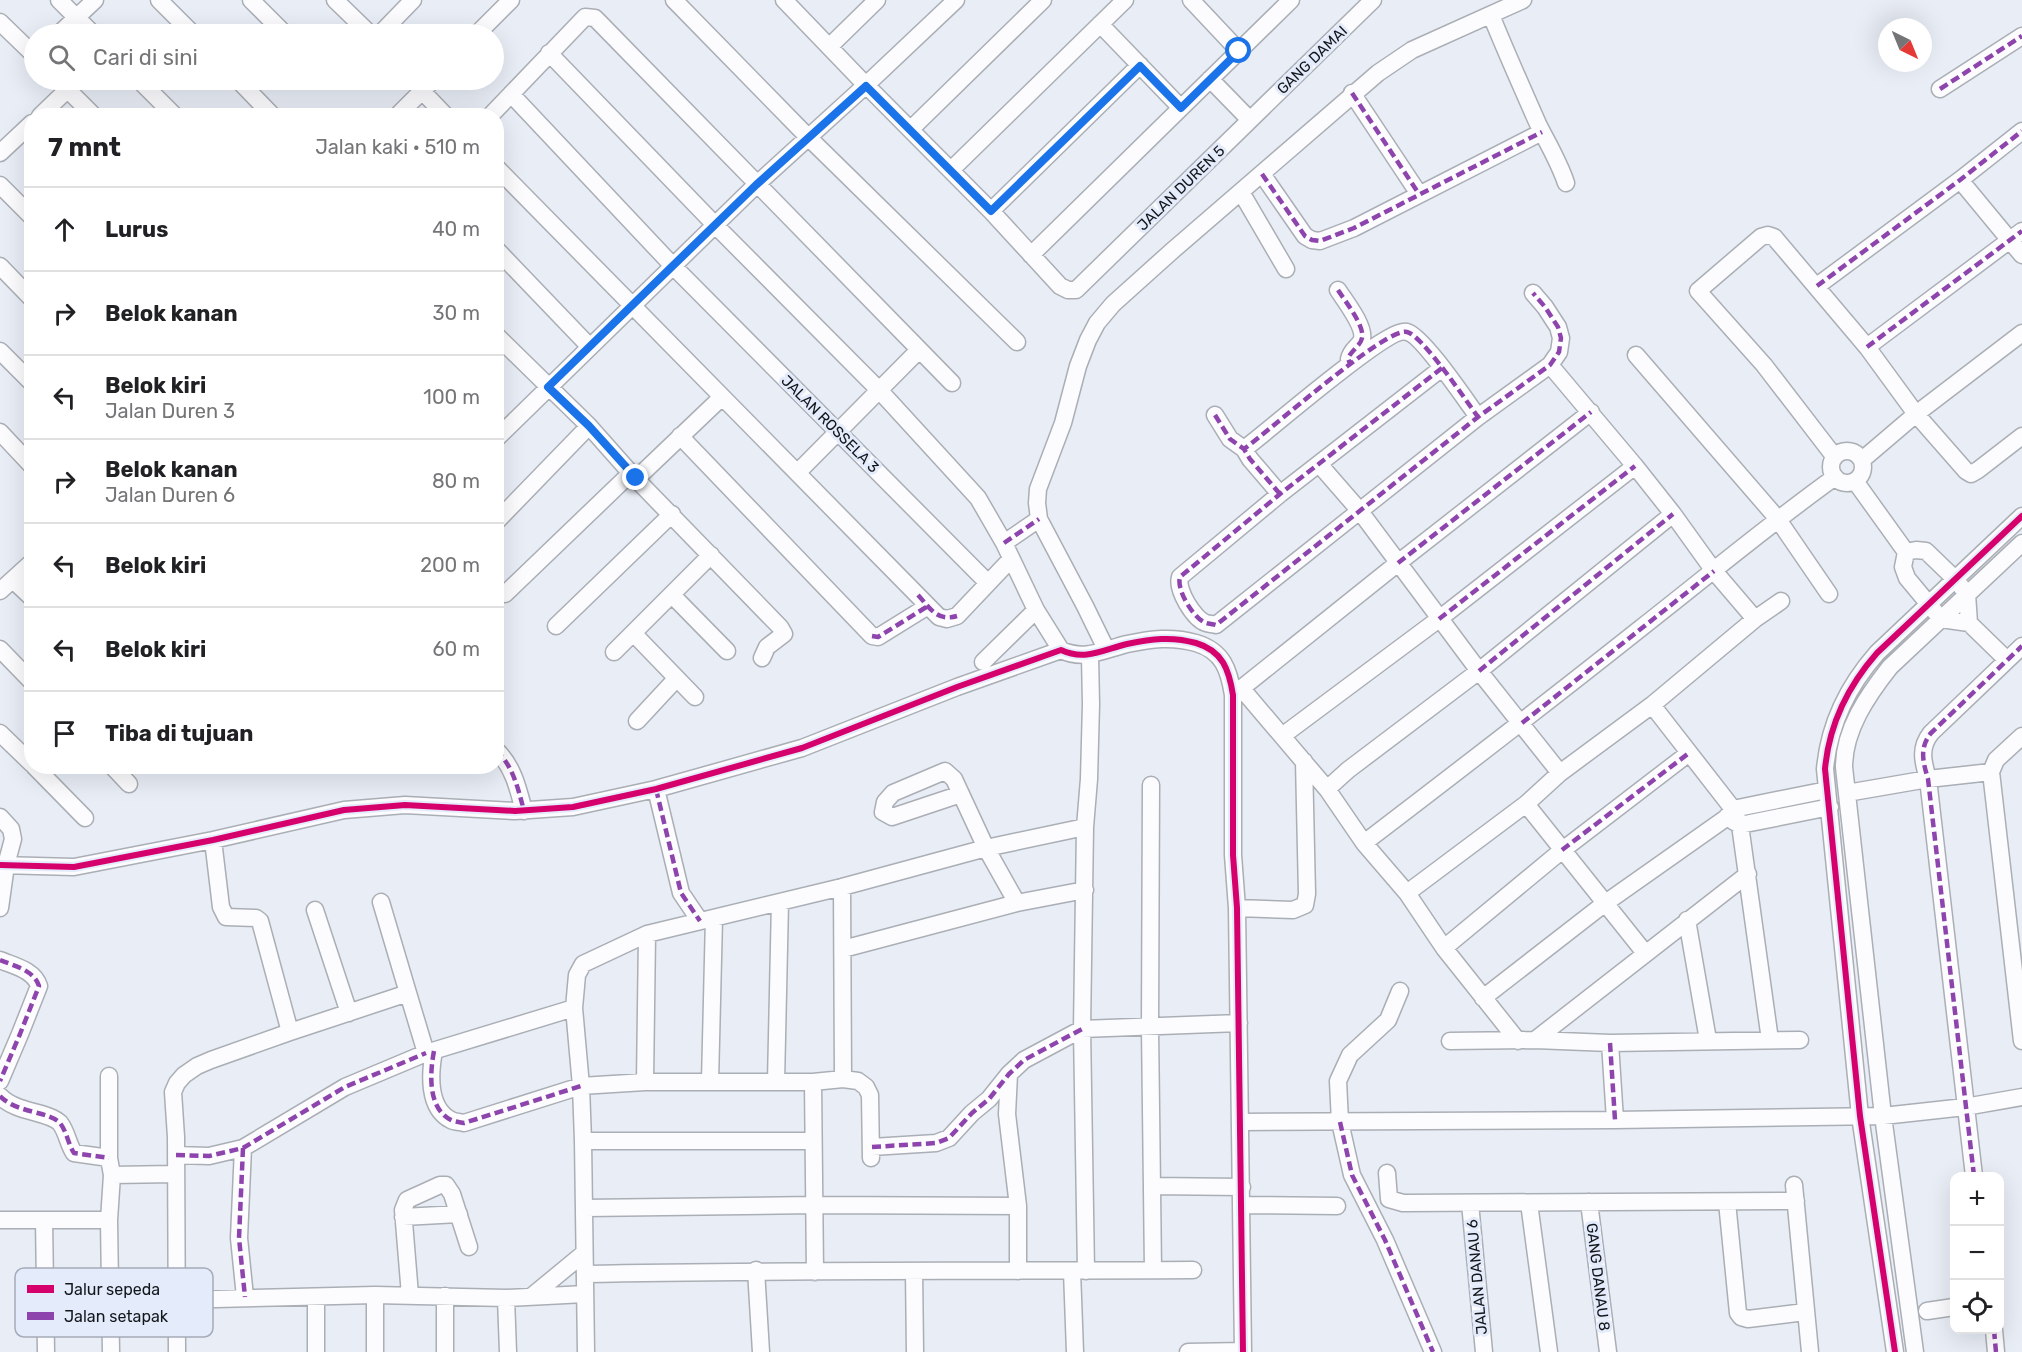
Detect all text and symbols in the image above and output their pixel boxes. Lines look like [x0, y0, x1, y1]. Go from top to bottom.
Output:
north arrow [1878, 18, 1932, 72]
street label: GANG DAMAI [1273, 22, 1351, 98]
search box [24, 24, 504, 90]
route start [1225, 37, 1251, 63]
icon: search [45, 41, 78, 74]
text: Cari di sini [93, 44, 198, 71]
text: 7 mnt [48, 132, 121, 163]
text: Jalan kaki · 510 m [315, 135, 480, 159]
street label: JALAN DUREN 5 [1133, 142, 1229, 234]
icon: ahead [48, 213, 81, 246]
text: Lurus [105, 216, 168, 243]
text: 40 m [432, 217, 480, 241]
icon: right [48, 297, 81, 330]
text: Belok kanan [105, 300, 238, 327]
text: 30 m [433, 301, 480, 325]
text: Belok kiri [105, 372, 206, 399]
street label: JALAN ROSSELA 3 [778, 372, 882, 476]
icon: left [48, 381, 81, 414]
text: 100 m [423, 385, 480, 409]
text: Jalan Duren 3 [105, 399, 235, 423]
text: Belok kanan [105, 456, 238, 483]
route end [622, 464, 648, 490]
icon: right [48, 465, 81, 498]
text: 80 m [432, 469, 480, 493]
text: Jalan Duren 6 [105, 483, 235, 507]
icon: left [48, 549, 81, 582]
text: Belok kiri [105, 552, 206, 579]
text: 200 m [420, 553, 480, 577]
icon: left [48, 633, 81, 666]
text: Belok kiri [105, 636, 206, 663]
text: 60 m [433, 637, 480, 661]
icon: arrive [48, 717, 81, 750]
text: Tiba di tujuan [105, 720, 253, 747]
map controls [1950, 1172, 2004, 1334]
button: + [1950, 1172, 2004, 1226]
street label: JALAN DANAU 6 [1463, 1219, 1491, 1335]
street label: GANG DANAU 8 [1582, 1222, 1614, 1332]
button: − [1950, 1226, 2004, 1280]
legend [15, 1268, 213, 1337]
text: Jalur sepeda [64, 1280, 160, 1299]
button: locate [1950, 1280, 2004, 1334]
text: Jalan setapak [64, 1307, 169, 1326]

